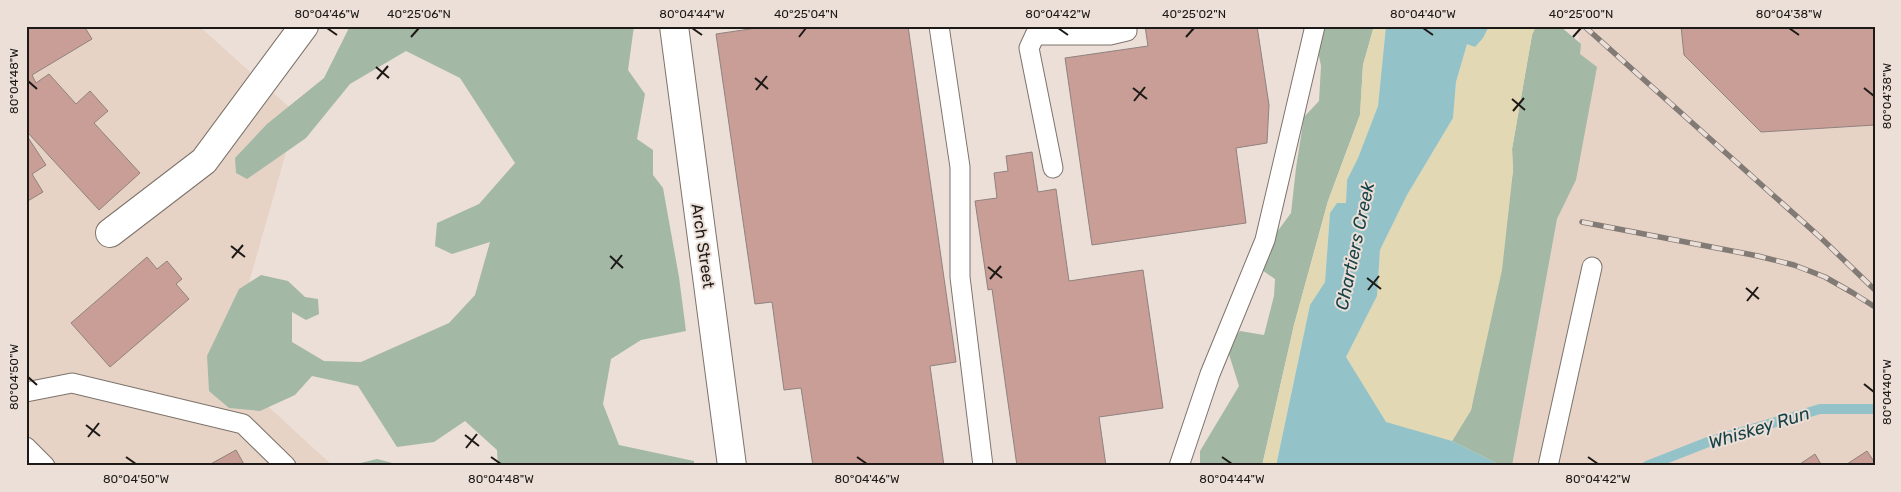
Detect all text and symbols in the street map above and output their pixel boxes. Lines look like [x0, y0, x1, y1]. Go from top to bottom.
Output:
text: 80°04'46"W [294, 7, 360, 21]
text: 40°25'06"N [387, 7, 451, 21]
text: 80°04'44"W [659, 7, 725, 21]
text: 40°25'04"N [774, 7, 838, 21]
text: 80°04'42"W [1025, 7, 1091, 21]
text: 40°25'02"N [1162, 7, 1226, 21]
text: 80°04'40"W [1390, 7, 1456, 21]
text: 40°25'00"N [1549, 7, 1613, 21]
text: 80°04'38"W [1756, 7, 1823, 21]
text: 80°04'48"W [7, 48, 21, 114]
text: 80°04'38"W [1880, 62, 1894, 129]
water label: Chartiers Creek [1331, 179, 1379, 312]
street label: Arch Street [688, 202, 718, 290]
text: 80°04'50"W [7, 344, 21, 410]
text: 80°04'40"W [1880, 359, 1894, 425]
water label: Whiskey Run [1706, 402, 1812, 454]
text: 80°04'50"W [103, 472, 169, 486]
text: 80°04'48"W [468, 472, 534, 486]
text: 80°04'46"W [834, 472, 900, 486]
text: 80°04'44"W [1199, 472, 1265, 486]
text: 80°04'42"W [1565, 472, 1631, 486]

